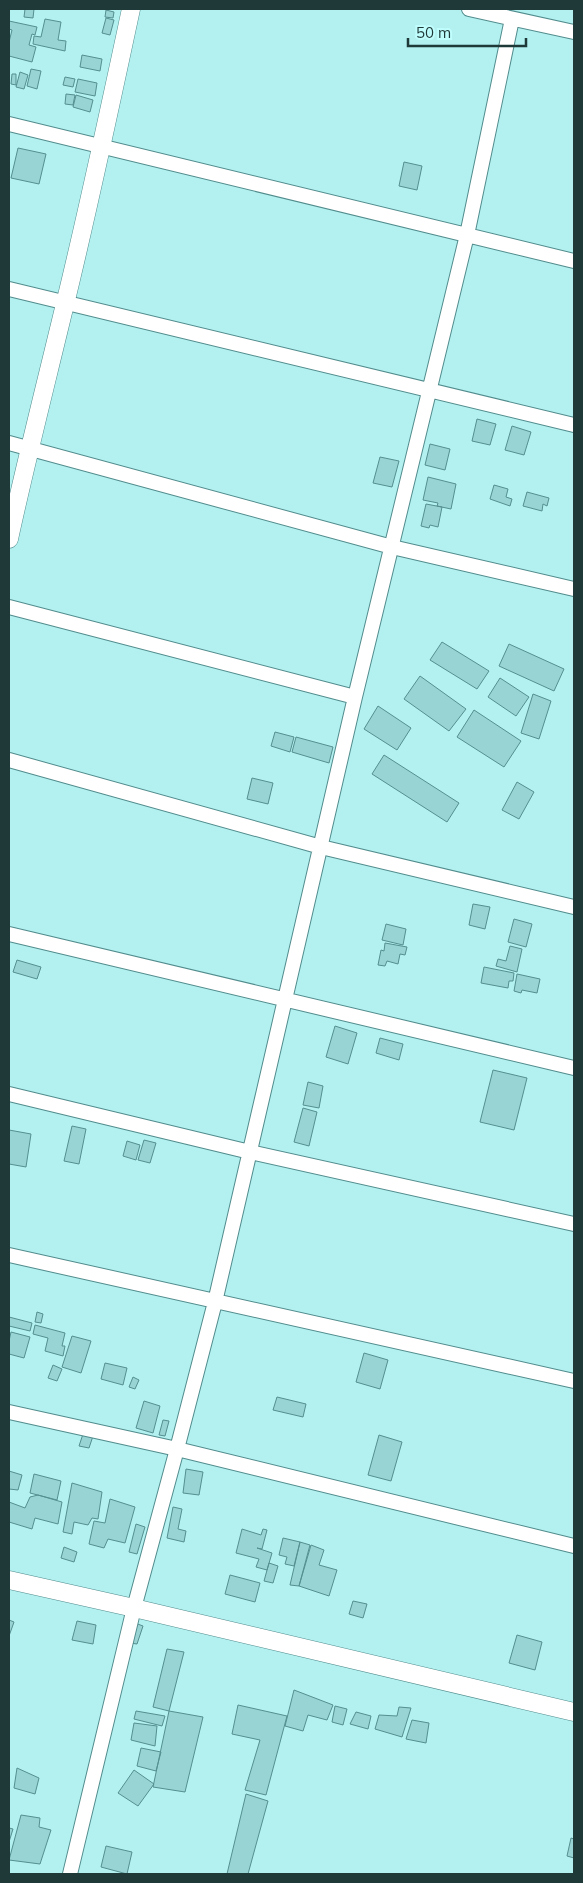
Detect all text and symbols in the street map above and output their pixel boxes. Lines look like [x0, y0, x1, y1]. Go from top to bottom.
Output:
scale bar [408, 15, 526, 47]
text: 50 m [416, 23, 451, 42]

